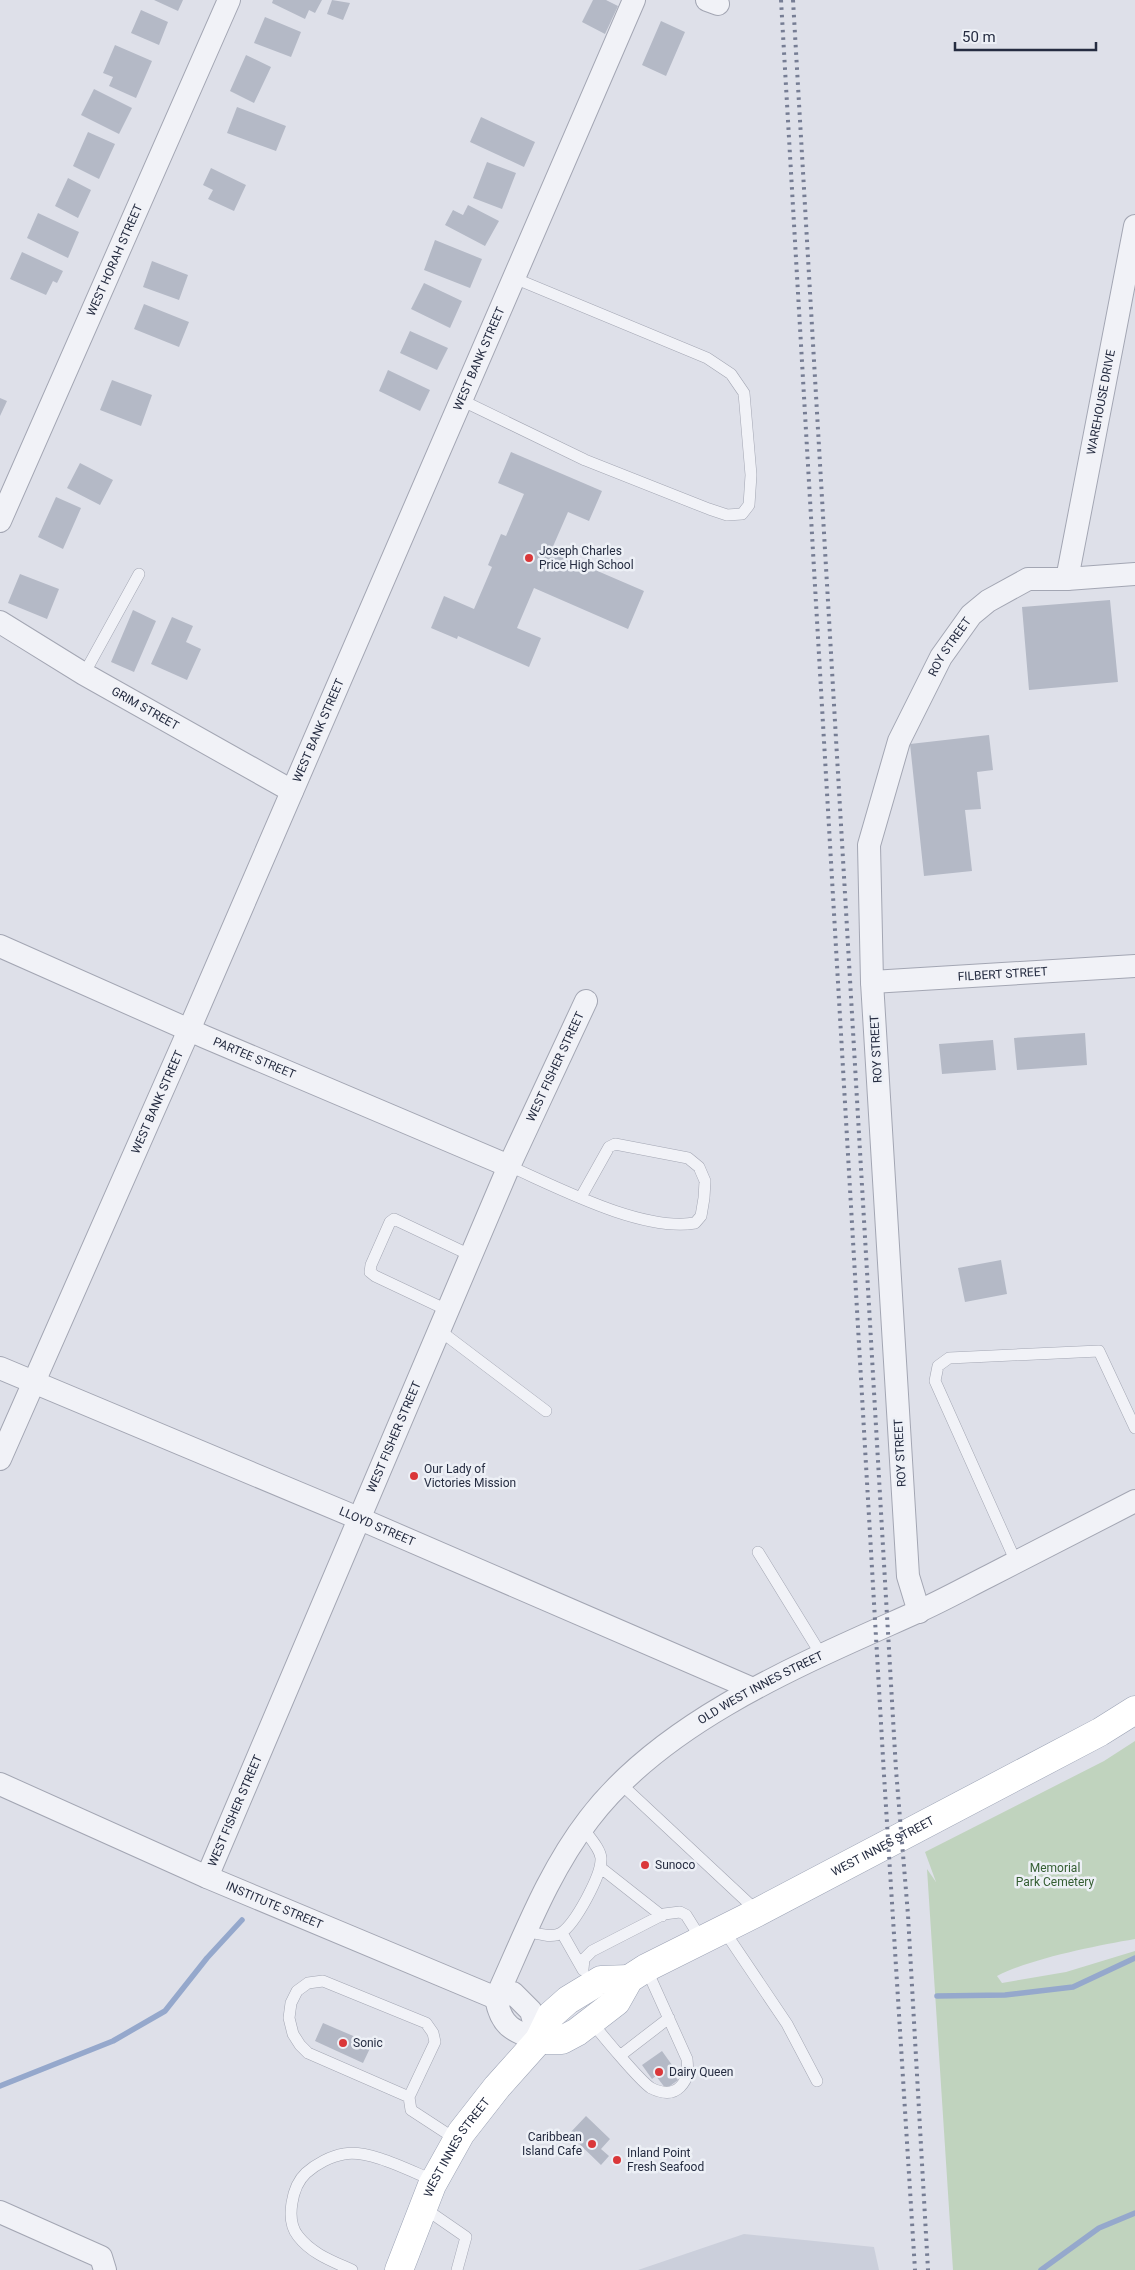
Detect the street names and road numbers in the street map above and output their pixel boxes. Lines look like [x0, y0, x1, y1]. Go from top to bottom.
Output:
street label: WEST HORAH STREET [84, 202, 145, 318]
street label: WEST BANK STREET [450, 305, 508, 413]
street label: WAREHOUSE DRIVE [1084, 348, 1118, 456]
street label: ROY STREET [925, 615, 974, 679]
street label: WEST BANK STREET [290, 677, 347, 785]
street label: GRIM STREET [109, 684, 181, 733]
street label: FILBERT STREET [957, 964, 1048, 984]
street label: WEST FISHER STREET [524, 1009, 587, 1124]
street label: ROY STREET [867, 1015, 885, 1083]
street label: PARTEE STREET [211, 1034, 298, 1082]
street label: WEST BANK STREET [128, 1048, 186, 1156]
street label: WEST FISHER STREET [364, 1379, 424, 1495]
street label: ROY STREET [891, 1419, 909, 1487]
street label: LLOYD STREET [337, 1504, 417, 1549]
street label: OLD WEST INNES STREET [695, 1648, 825, 1727]
street label: WEST FISHER STREET [205, 1753, 265, 1869]
street label: WEST INNES STREET [829, 1814, 937, 1879]
street label: INSTITUTE STREET [224, 1879, 325, 1932]
street label: WEST INNES STREET [421, 2095, 493, 2199]

